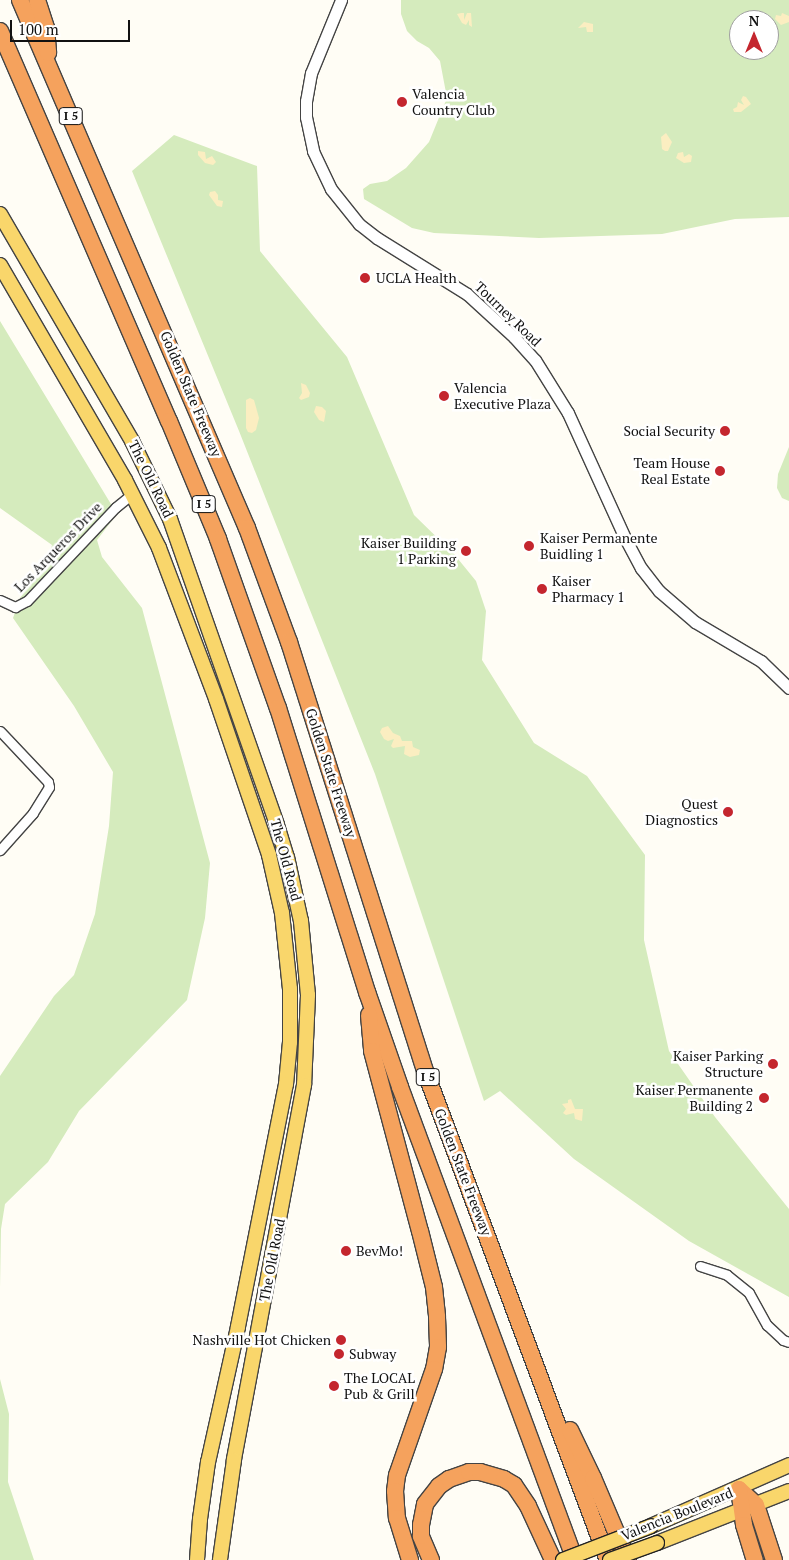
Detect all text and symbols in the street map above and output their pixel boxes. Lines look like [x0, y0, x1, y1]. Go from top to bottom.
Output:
scale bar [12, 10, 132, 42]
north arrow [729, 10, 779, 60]
text: N [749, 11, 759, 30]
text: 100 m [18, 19, 59, 39]
place label: Valencia Country Club [412, 86, 495, 118]
marker: Valencia Country Club [396, 96, 408, 108]
road number: I 5 [58, 106, 84, 125]
place label: UCLA Health [376, 270, 457, 286]
marker: UCLA Health [358, 271, 372, 285]
street label: Tourney Road [471, 278, 545, 350]
street label: Golden State Freeway [157, 329, 225, 459]
place label: Valencia Executive Plaza [454, 380, 551, 412]
marker: Valencia Executive Plaza [438, 390, 450, 402]
place label: Social Security [623, 423, 715, 439]
marker: Social Security [719, 425, 731, 437]
street label: The Old Road [125, 437, 177, 521]
place label: Team House Real Estate [634, 455, 710, 488]
marker: Team House Real Estate [714, 465, 726, 477]
road number: I 5 [192, 494, 216, 514]
street label: Los Arqueros Drive [11, 499, 105, 595]
place label: Kaiser Permanente Buidling 1 [540, 530, 658, 562]
place label: Kaiser Building 1 Parking [361, 535, 456, 568]
marker: Kaiser Permanente Buidling 1 [522, 539, 536, 553]
marker: Kaiser Building 1 Parking [460, 545, 472, 557]
place label: Kaiser Pharmacy 1 [552, 573, 625, 606]
marker: Kaiser Pharmacy 1 [536, 583, 548, 595]
street label: Golden State Freeway [302, 706, 360, 840]
place label: Quest Diagnostics [645, 796, 718, 829]
marker: Quest Diagnostics [722, 806, 734, 818]
street label: The Old Road [267, 817, 305, 903]
place label: Kaiser Parking Structure [673, 1048, 763, 1080]
marker: Kaiser Parking Structure [767, 1058, 779, 1070]
road number: I 5 [416, 1068, 440, 1086]
place label: Kaiser Permanente Building 2 [635, 1082, 753, 1114]
marker: Kaiser Permanente Building 2 [757, 1091, 771, 1105]
street label: Golden State Freeway [431, 1106, 495, 1238]
street label: The Old Road [256, 1217, 288, 1303]
place label: BevMo! [356, 1243, 403, 1259]
marker: BevMo! [340, 1245, 352, 1257]
place label: Nashville Hot Chicken [192, 1332, 331, 1348]
marker: Nashville Hot Chicken [335, 1334, 347, 1346]
place label: Subway [349, 1346, 396, 1362]
marker: Subway [333, 1348, 345, 1360]
place label: The LOCAL Pub & Grill [344, 1370, 415, 1402]
marker: The LOCAL Pub & Grill [328, 1380, 340, 1392]
street label: Valencia Boulevard [619, 1484, 735, 1544]

